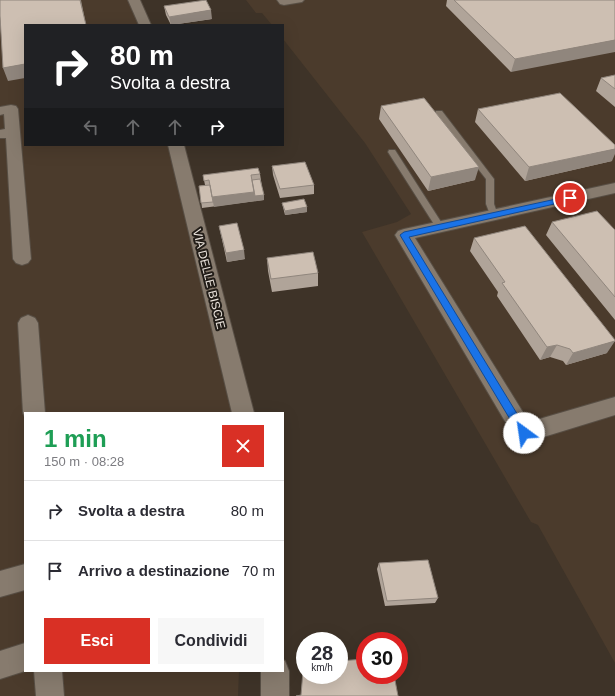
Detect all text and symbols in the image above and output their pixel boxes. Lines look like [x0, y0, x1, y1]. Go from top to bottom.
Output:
icon: right [44, 40, 96, 92]
text: 80 m [110, 40, 174, 71]
text: Svolta a destra [110, 73, 230, 93]
icon: left [80, 116, 102, 138]
icon: ahead [122, 116, 144, 138]
icon: ahead [164, 116, 186, 138]
icon: right [206, 116, 228, 138]
pin [553, 181, 587, 215]
icon: arrive [559, 187, 581, 209]
street label: VIA DELLE BISCIE [190, 227, 228, 331]
position arrow [503, 412, 545, 454]
text: 1 min [44, 425, 107, 452]
button: close [222, 425, 264, 467]
text: 150 m · 08:28 [44, 454, 124, 469]
icon: right [44, 500, 66, 522]
text: Svolta a destra [78, 502, 185, 519]
text: 80 m [231, 502, 264, 519]
icon: arrive [44, 560, 66, 582]
text: Arrivo a destinazione [78, 562, 230, 579]
text: 70 m [242, 562, 275, 579]
button: Esci [44, 618, 150, 664]
button: Condividi [158, 618, 264, 664]
speed limit sign: 30 [356, 632, 408, 684]
text: 28 [311, 642, 333, 664]
text: km/h [311, 662, 333, 673]

